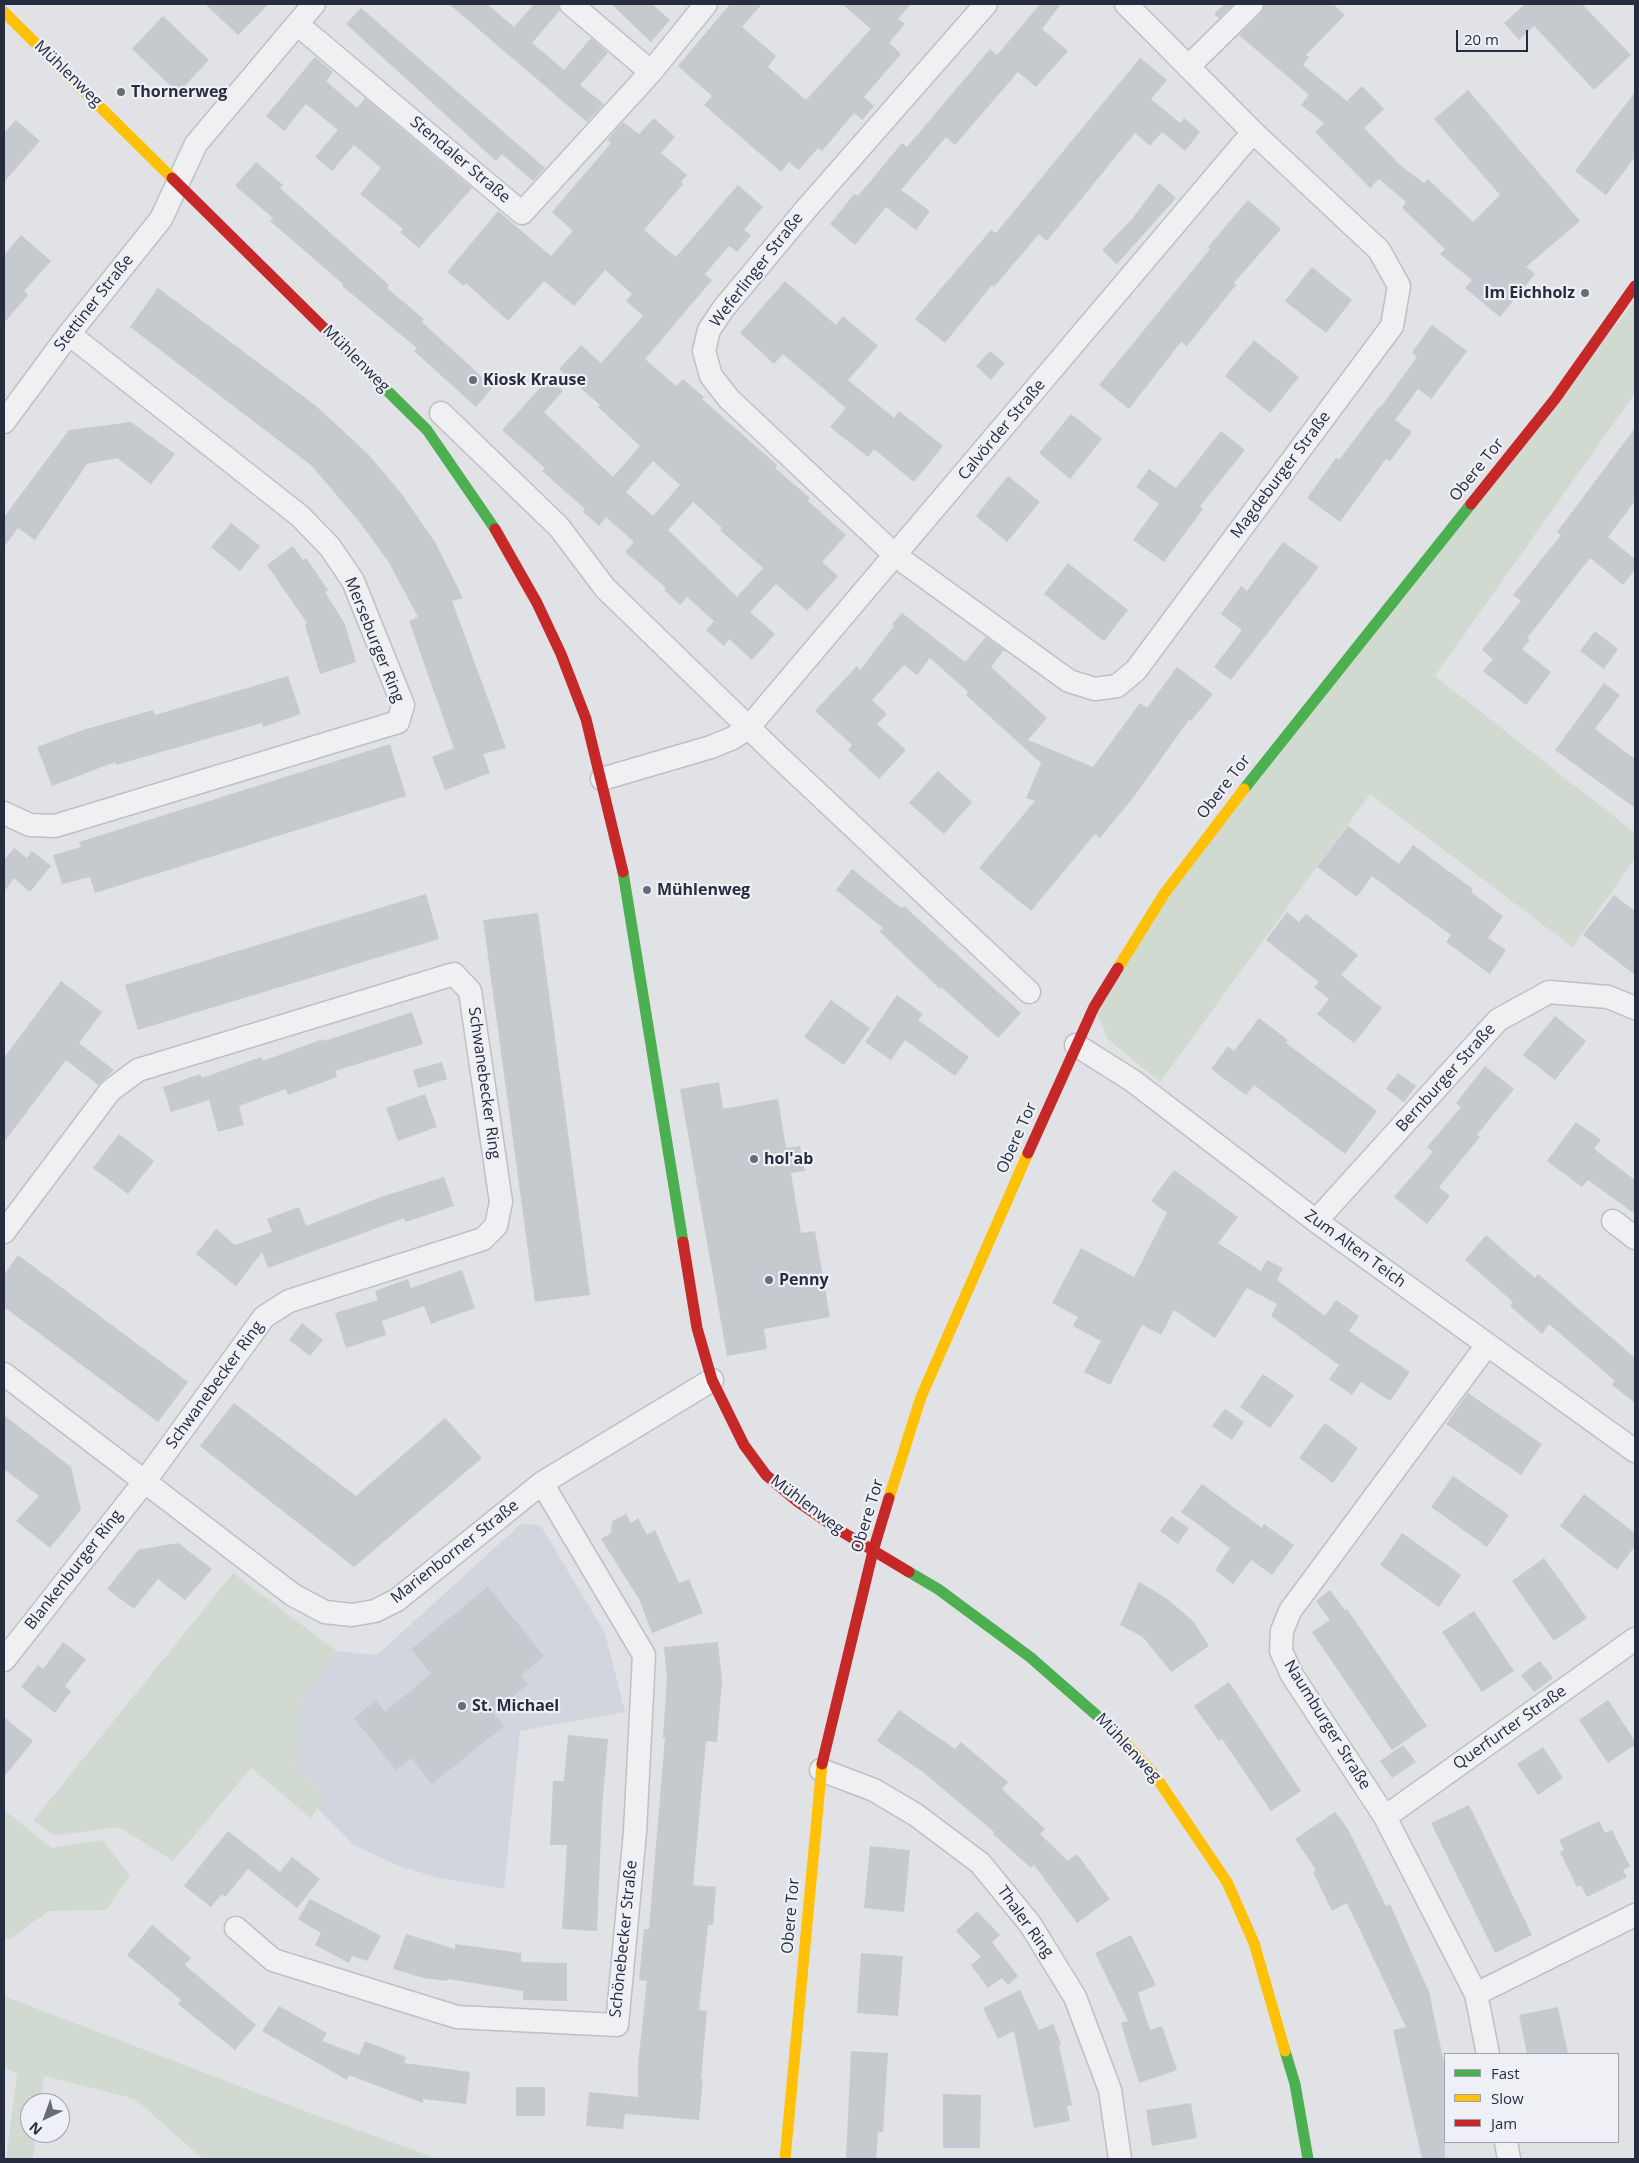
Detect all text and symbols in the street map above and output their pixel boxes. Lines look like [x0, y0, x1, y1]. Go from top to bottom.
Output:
scale bar [1459, 20, 1532, 52]
text: 20 m [1464, 29, 1499, 49]
street label: Mühlenweg [30, 37, 106, 111]
place label: Thornerweg [131, 82, 227, 102]
marker: Thornerweg [115, 86, 127, 98]
street label: Stendaler Straße [406, 113, 514, 207]
street label: Weferlinger Straße [706, 209, 808, 331]
street label: Stettiner Straße [50, 251, 138, 355]
place label: Im Eichholz [1484, 283, 1575, 303]
marker: Im Eichholz [1579, 287, 1591, 299]
street label: Mühlenweg [318, 321, 394, 397]
place label: Kiosk Krause [483, 370, 586, 390]
marker: Kiosk Krause [467, 374, 479, 386]
street label: Calvörder Straße [954, 376, 1050, 484]
street label: Magdeburger Straße [1227, 408, 1335, 542]
street label: Obere Tor [1446, 434, 1508, 506]
street label: Merseburger Ring [340, 575, 408, 705]
street label: Obere Tor [1193, 751, 1255, 823]
place label: Mühlenweg [657, 880, 750, 900]
marker: Mühlenweg [641, 884, 653, 896]
street label: Schwanebecker Ring [464, 1006, 504, 1160]
street label: Bernburger Straße [1392, 1020, 1500, 1136]
street label: Obere Tor [993, 1099, 1041, 1177]
place label: hol'ab [764, 1149, 813, 1169]
marker: hol'ab [748, 1153, 760, 1165]
street label: Zum Alten Teich [1301, 1206, 1409, 1292]
place label: Penny [779, 1270, 829, 1290]
marker: Penny [763, 1274, 775, 1286]
street label: Schwanebecker Ring [162, 1317, 268, 1453]
street label: Mühlenweg [767, 1471, 847, 1539]
street label: Obere Tor [848, 1477, 888, 1555]
street label: Marienborner Straße [387, 1496, 523, 1608]
street label: Blankenburger Ring [21, 1506, 127, 1634]
street label: Naumburger Straße [1279, 1657, 1375, 1793]
street label: Querfurter Straße [1450, 1682, 1570, 1774]
place label: St. Michael [472, 1696, 559, 1716]
marker: St. Michael [456, 1700, 468, 1712]
street label: Mühlenweg [1091, 1710, 1165, 1786]
street label: Schönebecker Straße [606, 1859, 642, 2019]
street label: Obere Tor [778, 1877, 804, 1955]
street label: Thaler Ring [993, 1883, 1057, 1961]
legend [1444, 2053, 1619, 2143]
text: Fast [1491, 2063, 1520, 2083]
text: Slow [1491, 2088, 1524, 2108]
north arrow [20, 2093, 70, 2143]
text: Jam [1491, 2113, 1517, 2133]
text: N [25, 2118, 46, 2140]

